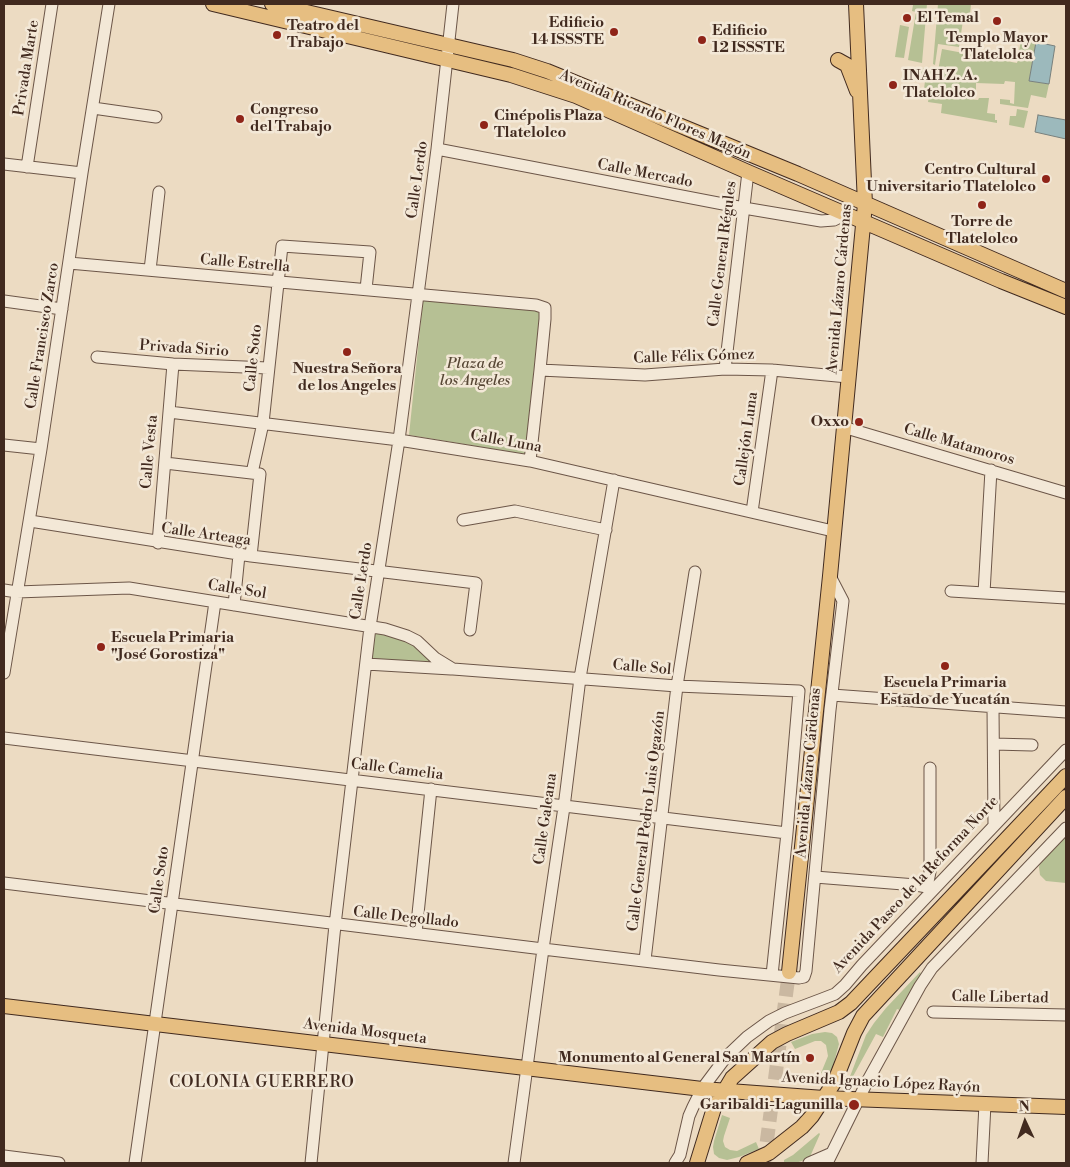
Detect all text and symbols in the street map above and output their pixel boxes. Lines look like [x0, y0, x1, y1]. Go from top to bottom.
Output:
place label: El Temal [917, 9, 979, 27]
marker: El Temal [901, 12, 913, 24]
place label: Edificio 14 ISSSTE [532, 14, 604, 49]
marker: Templo Mayor Tlatelolca [991, 15, 1003, 27]
place label: Teatro del Trabajo [287, 17, 359, 52]
street label: Privada Marte [11, 19, 43, 117]
place label: Edificio 12 ISSSTE [712, 22, 785, 57]
marker: Edificio 14 ISSSTE [608, 26, 620, 38]
marker: Teatro del Trabajo [271, 29, 283, 41]
place label: Templo Mayor Tlatelolca [946, 29, 1048, 64]
marker: Edificio 12 ISSSTE [696, 34, 708, 46]
street label: Avenida Ricardo Flores Magón [556, 66, 754, 164]
place label: INAH Z. A. Tlatelolco [903, 67, 978, 102]
marker: INAH Z. A. Tlatelolco [887, 79, 899, 91]
place label: Congreso del Trabajo [250, 101, 332, 136]
place label: Cinépolis Plaza Tlatelolco [494, 107, 602, 142]
marker: Congreso del Trabajo [234, 113, 246, 125]
marker: Cinépolis Plaza Tlatelolco [478, 119, 490, 131]
street label: Calle Lerdo [404, 140, 432, 220]
street label: Calle Mercado [596, 156, 694, 192]
place label: Centro Cultural Universitario Tlatelolco [866, 161, 1036, 196]
marker: Centro Cultural Universitario Tlatelolco [1040, 173, 1052, 185]
street label: Calle General Régules [705, 180, 741, 328]
marker: Torre de Tlatelolco [976, 199, 988, 211]
street label: Avenida Lázaro Cárdenas [824, 203, 856, 375]
place label: Torre de Tlatelolco [946, 213, 1018, 248]
street label: Calle Estrella [199, 251, 291, 277]
street label: Calle Francisco Zarco [23, 262, 63, 410]
street label: Calle Soto [241, 323, 267, 393]
street label: Privada Sirio [139, 337, 229, 361]
marker: Nuestra Señora de los Angeles [341, 346, 353, 358]
street label: Calle Félix Gómez [633, 346, 755, 368]
park label: Plaza de los Angeles [440, 355, 510, 390]
place label: Nuestra Señora de los Angeles [292, 360, 402, 395]
street label: Callejón Luna [731, 391, 763, 487]
place label: Oxxo [811, 413, 849, 431]
street label: Calle Vesta [138, 414, 162, 490]
marker: Oxxo [853, 416, 865, 428]
street label: Calle Matamoros [902, 421, 1016, 469]
street label: Calle Luna [469, 427, 543, 457]
street label: Calle Arteaga [160, 520, 252, 550]
street label: Calle Lerdo [347, 541, 377, 621]
street label: Calle Sol [206, 577, 268, 603]
place label: Escuela Primaria "José Gorostiza" [111, 629, 234, 664]
marker: Escuela Primaria "José Gorostiza" [95, 641, 107, 653]
street label: Calle Sol [612, 656, 672, 680]
marker: Escuela Primaria Estado de Yucatán [939, 660, 951, 672]
place label: Escuela Primaria Estado de Yucatán [880, 674, 1010, 709]
street label: Avenida Lázaro Cárdenas [793, 687, 825, 859]
street label: Calle General Pedro Luis Ogazón [625, 710, 669, 932]
street label: Calle Camelia [350, 755, 444, 785]
street label: Calle Galeana [531, 772, 561, 866]
street label: Avenida Paseo de la Reforma Norte [829, 793, 1003, 977]
street label: Calle Soto [146, 845, 174, 915]
street label: Calle Degollado [352, 903, 460, 933]
street label: Calle Libertad [951, 988, 1049, 1008]
street label: Avenida Mosqueta [302, 1015, 428, 1049]
place label: Monumento al General San Martín [558, 1049, 800, 1067]
marker: Monumento al General San Martín [804, 1052, 816, 1064]
street label: Avenida Ignacio López Rayón [781, 1069, 981, 1097]
district label: COLONIA GUERRERO [167, 1073, 357, 1093]
place label: Garibaldi-Lagunilla [700, 1096, 843, 1114]
north arrow [1000, 1097, 1050, 1147]
marker: Garibaldi-Lagunilla [847, 1098, 861, 1112]
text: N [1018, 1098, 1030, 1116]

